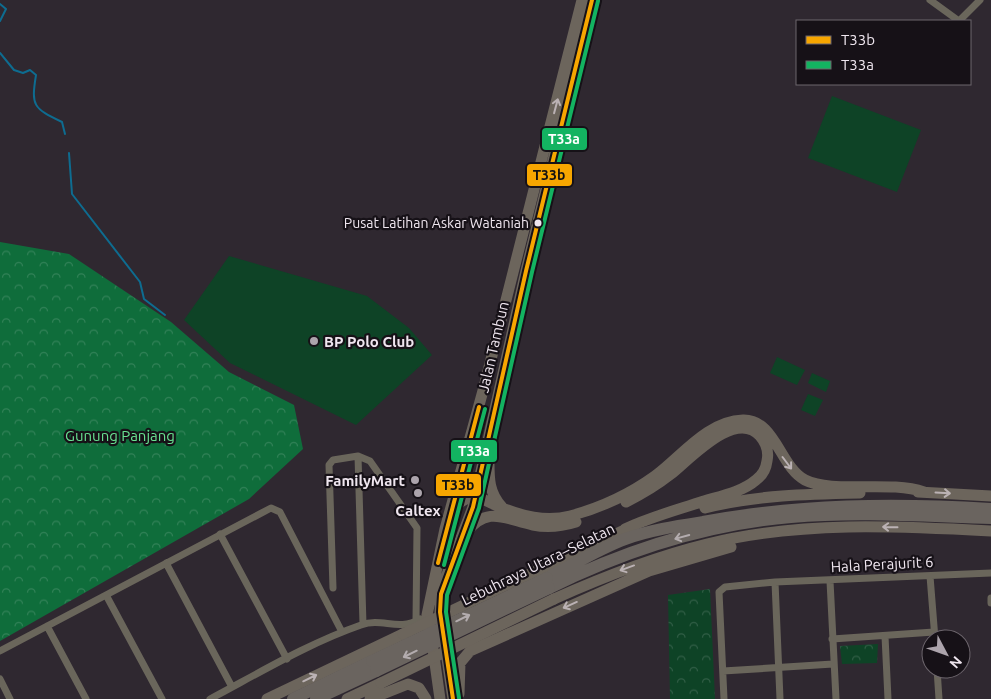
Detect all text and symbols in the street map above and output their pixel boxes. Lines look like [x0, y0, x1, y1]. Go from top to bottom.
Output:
legend [796, 20, 971, 85]
text: T33b [841, 31, 875, 48]
text: T33a [841, 56, 874, 73]
one-way arrow [552, 98, 561, 114]
line badge: T33a [541, 127, 588, 151]
text: T33a [548, 131, 580, 147]
line badge: T33b [526, 163, 573, 187]
text: T33b [533, 167, 565, 183]
place label: Pusat Latihan Askar Wataniah [344, 215, 529, 231]
marker: Pusat Latihan Askar Wataniah [533, 218, 543, 228]
street label: Jalan Tambun [474, 300, 512, 394]
place label: BP Polo Club [324, 333, 414, 350]
marker: BP Polo Club [308, 335, 320, 347]
park label: Gunung Panjang [65, 427, 175, 444]
line badge: T33a [450, 439, 498, 463]
text: T33a [458, 443, 490, 459]
one-way arrow [782, 456, 792, 470]
place label: FamilyMart [325, 472, 406, 489]
line badge: T33b [435, 473, 482, 497]
marker: FamilyMart [409, 474, 421, 486]
text: T33b [442, 477, 474, 493]
marker: Caltex [412, 487, 424, 499]
one-way arrow [935, 489, 951, 498]
place label: Caltex [395, 502, 441, 519]
street label: Lebuhraya Utara–Selatan [459, 520, 617, 608]
one-way arrow [882, 522, 898, 532]
one-way arrow [674, 533, 690, 542]
street label: Hala Perajurit 6 [830, 553, 934, 575]
one-way arrow [620, 564, 636, 574]
one-way arrow [563, 601, 578, 611]
one-way arrow [455, 613, 470, 622]
north arrow [921, 629, 971, 679]
one-way arrow [403, 650, 418, 659]
text: N [946, 653, 965, 672]
one-way arrow [302, 672, 317, 682]

